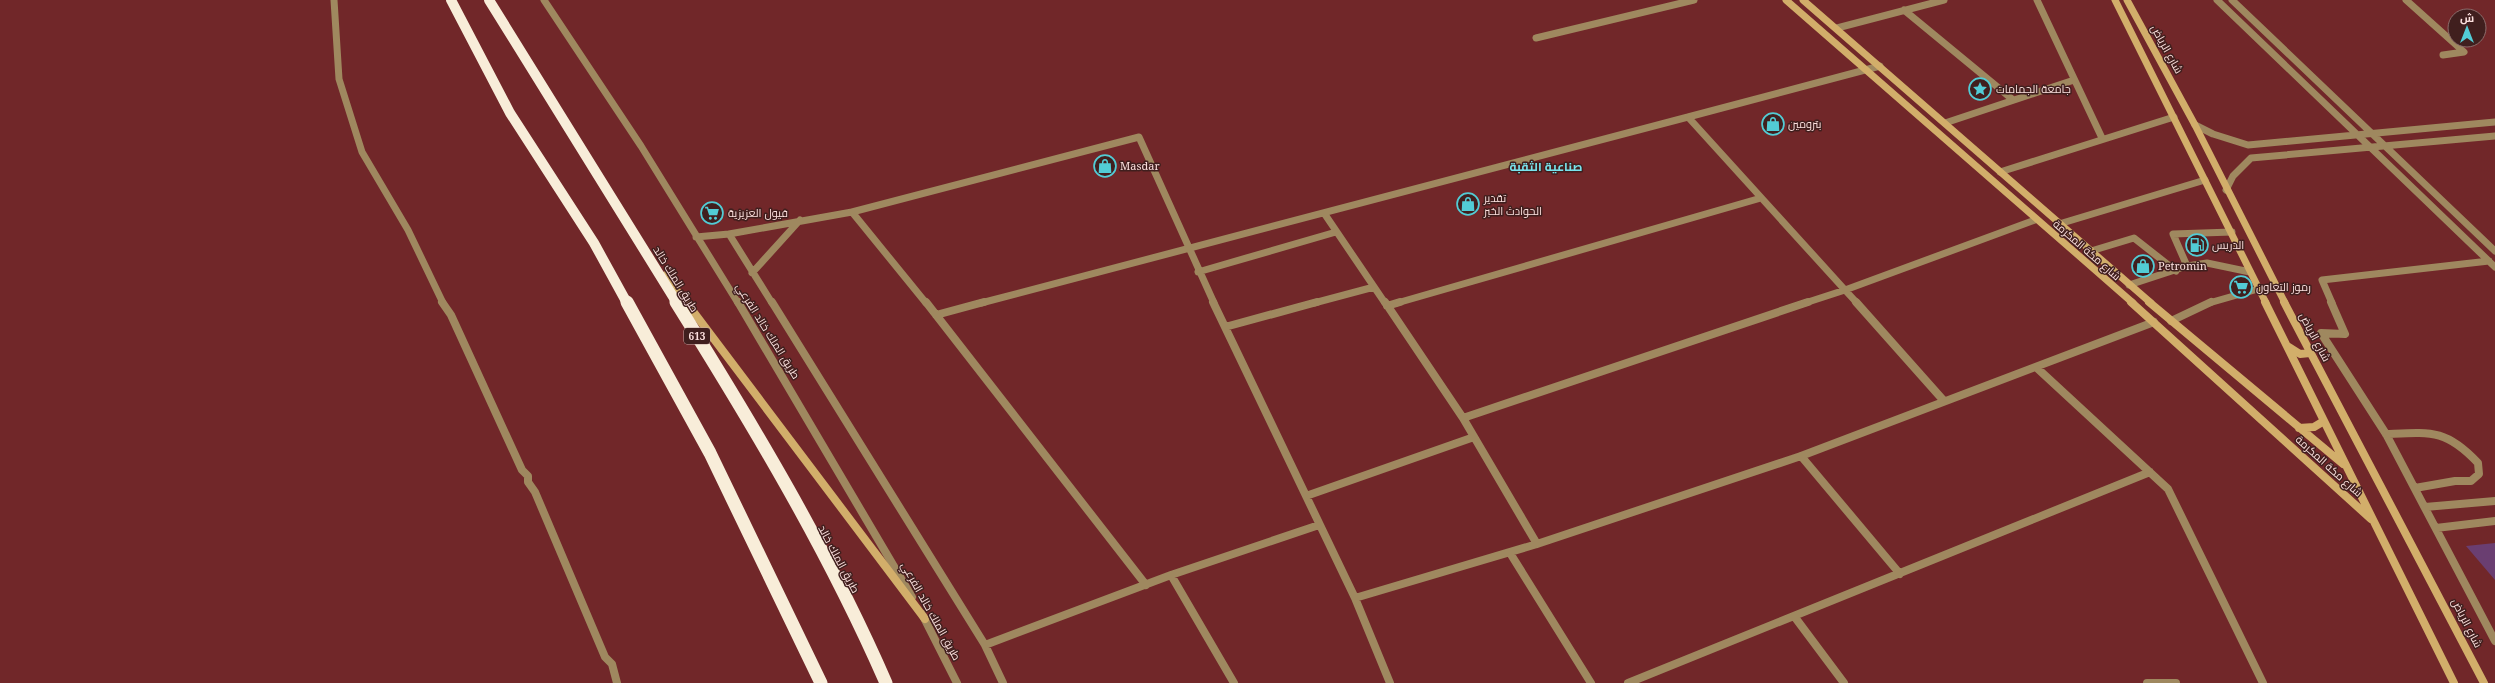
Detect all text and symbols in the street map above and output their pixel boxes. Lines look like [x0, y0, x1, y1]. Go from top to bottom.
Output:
north arrow [2447, 8, 2487, 48]
text: ش [2460, 10, 2474, 25]
street label: شارع الرياض [2147, 22, 2187, 76]
place icon: جامعة الجمامات [1967, 76, 1993, 102]
place label: جامعة الجمامات [1996, 81, 2071, 96]
shop icon: بترومين [1760, 111, 1786, 137]
place label: بترومين [1788, 116, 1822, 131]
shop icon: Masdar [1092, 153, 1118, 179]
place label: Masdar [1120, 158, 1160, 173]
district label: صناعية الثقبة [1510, 158, 1582, 175]
place label: تقدير الحوادث الخبر [1483, 190, 1542, 218]
shop icon: تقدير الحوادث الخبر [1455, 191, 1481, 217]
supermarket icon: فيول العزيزية [699, 200, 725, 226]
place label: فيول العزيزية [728, 205, 788, 220]
street label: شارع مكة المكرمة [2050, 216, 2124, 284]
fuel station icon: الدريس [2184, 232, 2210, 258]
place label: الدريس [2212, 237, 2244, 252]
street label: طريق الملك خالد [650, 243, 703, 314]
shop icon: Petromin [2130, 253, 2156, 279]
place label: Petromin [2158, 258, 2207, 273]
supermarket icon: رموز التعاون [2228, 274, 2254, 300]
place label: رموز التعاون [2256, 279, 2311, 294]
street label: طريق الملك خالد الفرعي [731, 280, 804, 383]
street label: شارع الرياض [2295, 310, 2335, 364]
road number: 613 [684, 328, 710, 344]
street label: شارع مكة المكرمة [2292, 432, 2366, 500]
street label: طريق الملك خالد [815, 522, 864, 595]
street label: طريق الملك خالد الفرعي [896, 559, 965, 664]
street label: شارع الرياض [2448, 595, 2486, 651]

